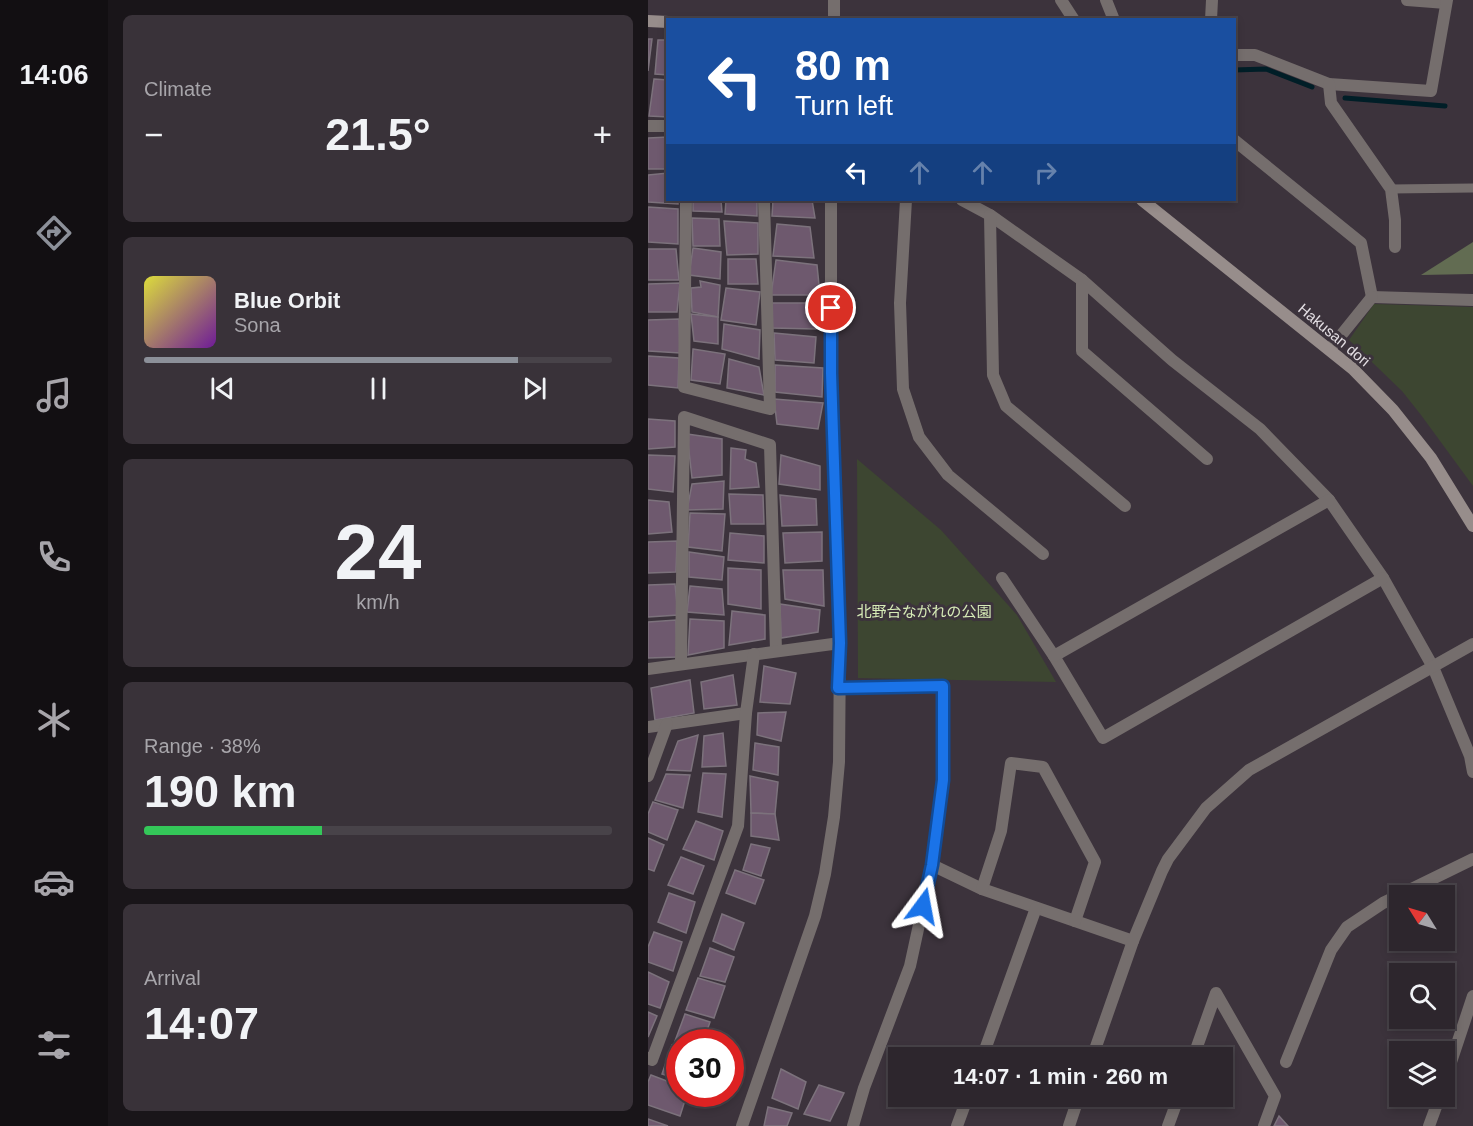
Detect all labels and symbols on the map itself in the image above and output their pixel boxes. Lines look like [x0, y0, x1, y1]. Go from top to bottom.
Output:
pin [805, 282, 856, 333]
street label: Hakusan dori [1295, 300, 1374, 370]
park label: 北野台ながれの公園 [856, 603, 992, 620]
position arrow [891, 874, 955, 938]
north arrow [1389, 885, 1455, 951]
speed limit sign: 30 [666, 1029, 744, 1107]

